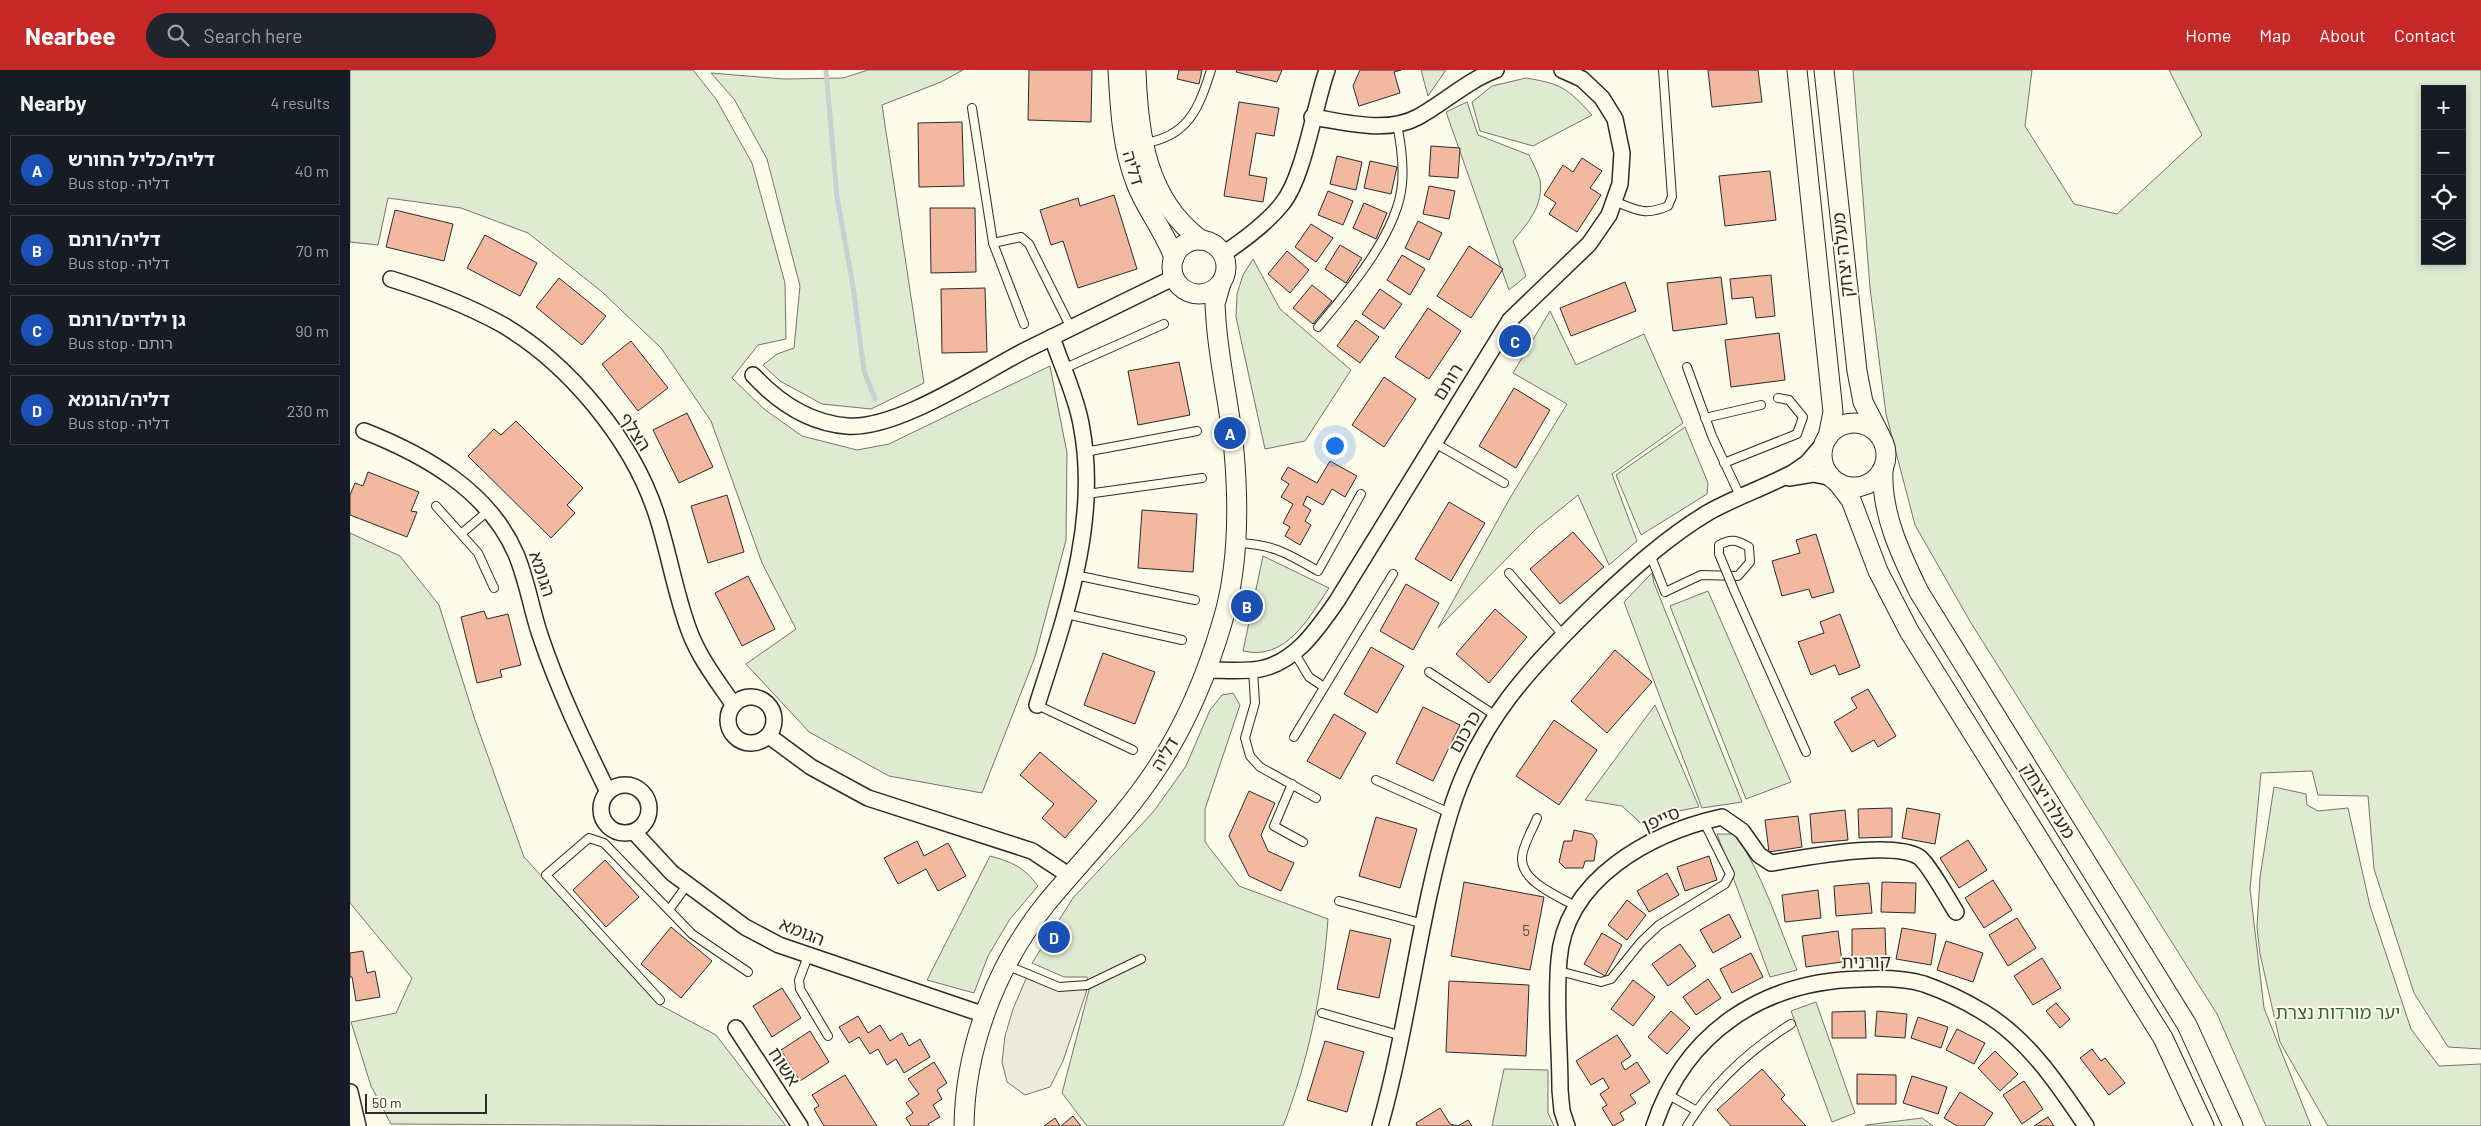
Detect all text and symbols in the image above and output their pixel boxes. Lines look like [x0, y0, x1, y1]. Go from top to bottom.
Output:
search box [146, 13, 496, 58]
text: Nearbee [25, 21, 116, 50]
icon: search [164, 21, 192, 49]
text: Search here [204, 24, 302, 47]
text: Home [2185, 24, 2231, 46]
text: Map [2259, 24, 2291, 46]
text: About [2319, 24, 2366, 46]
text: Contact [2394, 24, 2456, 46]
map controls [2421, 85, 2466, 265]
button: + [2421, 85, 2466, 130]
text: Nearby [20, 90, 86, 115]
text: 4 results [270, 93, 330, 112]
button: − [2421, 130, 2466, 175]
text: דליה/כליל החורש [68, 147, 215, 170]
street label: דליה [1119, 148, 1149, 188]
text: A [32, 161, 42, 180]
text: 40 m [295, 161, 329, 180]
text: Bus stop · דליה [68, 173, 169, 192]
button: locate [2421, 175, 2466, 220]
street label: מעלה יצחק [1827, 211, 1857, 299]
button: layers [2421, 220, 2466, 265]
text: דליה/רותם [68, 227, 161, 250]
text: B [32, 241, 42, 260]
text: 70 m [296, 241, 329, 260]
text: Bus stop · דליה [68, 253, 169, 272]
text: גן ילדים/רותם [68, 307, 186, 330]
text: C [32, 321, 42, 340]
text: 90 m [295, 321, 329, 340]
pin: C [1499, 322, 1531, 360]
text: Bus stop · רותם [68, 333, 173, 352]
street label: רותם [1427, 359, 1467, 404]
text: דליה/הגומא [68, 387, 170, 410]
text: D [32, 401, 42, 420]
text: 230 m [287, 401, 329, 420]
street label: הצלף [615, 408, 656, 455]
text: Bus stop · דליה [68, 413, 169, 432]
pin: A [1214, 414, 1246, 452]
your location [1322, 433, 1348, 459]
street label: הגומא [525, 548, 561, 599]
pin: B [1231, 587, 1263, 625]
street label: כרכום [1443, 706, 1485, 757]
street label: דליה [1146, 732, 1183, 774]
street label: מעלה יצחק [2017, 758, 2081, 843]
street label: סייפן [1639, 800, 1683, 836]
street label: הגומא [777, 912, 828, 950]
pin: D [1038, 918, 1070, 956]
house number: 5 [1522, 921, 1530, 939]
street label: קורנית [1841, 950, 1891, 972]
park label: יער מורדות נצרת [2276, 1001, 2400, 1023]
street label: אשוח [764, 1043, 805, 1090]
scale bar [365, 1091, 488, 1114]
text: 50 m [372, 1094, 401, 1111]

